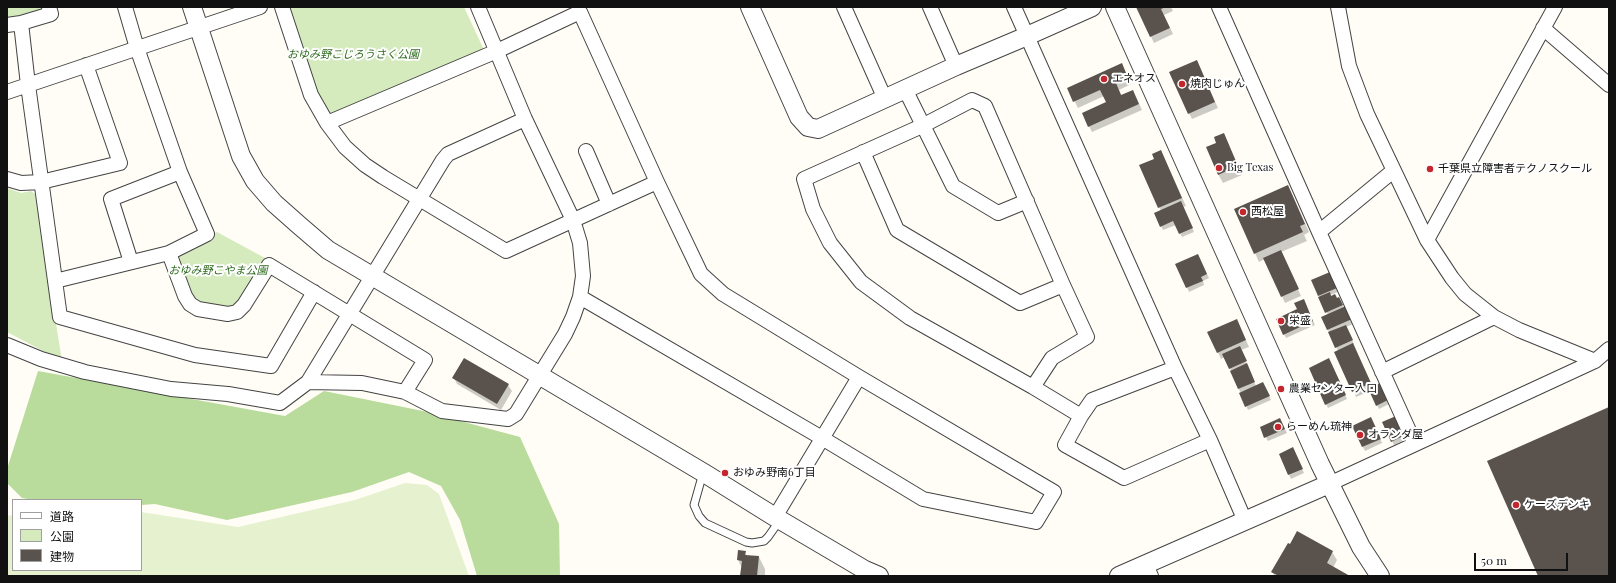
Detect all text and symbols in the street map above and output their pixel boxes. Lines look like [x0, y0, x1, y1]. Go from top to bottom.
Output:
park label: おゆみ野こじろうさく公園 [287, 48, 419, 62]
place label: エネオス [1112, 72, 1156, 86]
marker: エネオス [1099, 74, 1109, 84]
place label: 焼肉じゅん [1190, 77, 1245, 91]
marker: 焼肉じゅん [1177, 79, 1187, 89]
place label: Big Texas [1227, 161, 1273, 175]
place label: 千葉県立障害者テクノスクール [1438, 162, 1592, 176]
marker: Big Texas [1214, 163, 1224, 173]
marker: 千葉県立障害者テクノスクール [1425, 164, 1435, 174]
place label: 西松屋 [1251, 205, 1284, 219]
marker: 西松屋 [1238, 207, 1248, 217]
park label: おゆみ野こやま公園 [169, 264, 267, 278]
place label: 栄盛 [1289, 314, 1311, 328]
marker: 栄盛 [1276, 316, 1286, 326]
place label: 農業センター入口 [1289, 382, 1377, 396]
marker: 農業センター入口 [1276, 384, 1286, 394]
place label: らーめん琉神 [1286, 420, 1352, 434]
marker: らーめん琉神 [1273, 422, 1283, 432]
place label: オランダ屋 [1368, 428, 1423, 442]
marker: オランダ屋 [1355, 430, 1365, 440]
place label: おゆみ野南6丁目 [733, 466, 816, 480]
marker: おゆみ野南6丁目 [720, 468, 730, 478]
place label: ケーズデンキ [1524, 498, 1590, 512]
legend [12, 499, 142, 571]
marker: ケーズデンキ [1511, 500, 1521, 510]
text: 道路 [50, 508, 74, 524]
text: 公園 [50, 528, 74, 544]
scale bar [1476, 545, 1570, 571]
text: 建物 [50, 548, 74, 564]
text: 50 m [1481, 552, 1507, 568]

